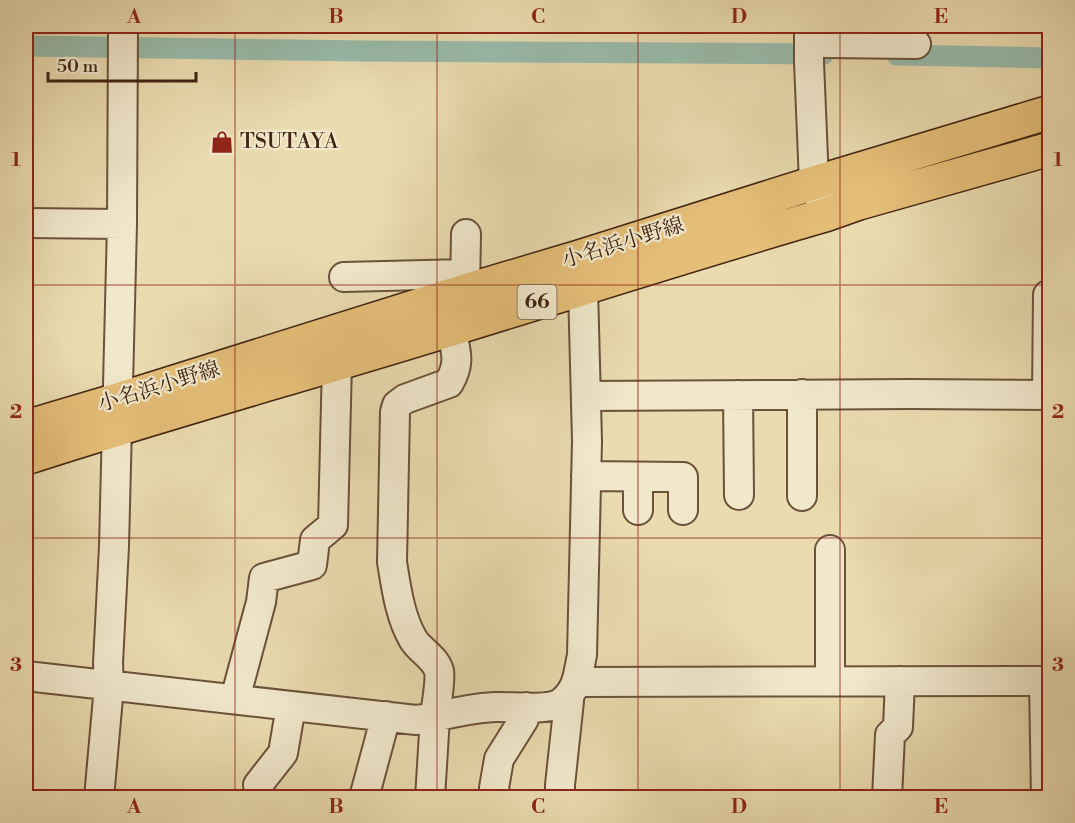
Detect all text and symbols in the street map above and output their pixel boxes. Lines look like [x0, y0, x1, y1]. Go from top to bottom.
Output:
text: A [126, 5, 142, 30]
text: B [328, 5, 344, 30]
text: C [531, 5, 545, 30]
text: D [731, 5, 747, 30]
text: E [934, 5, 948, 30]
scale bar [48, 45, 196, 83]
text: 50 m [57, 55, 99, 78]
shop icon: TSUTAYA [209, 129, 235, 155]
place label: TSUTAYA [240, 129, 339, 155]
text: 1 [11, 148, 21, 173]
text: 1 [1053, 148, 1063, 173]
street label: 小名浜小野線 [559, 212, 687, 274]
road number: 66 [518, 285, 556, 319]
street label: 小名浜小野線 [95, 356, 223, 418]
text: 2 [10, 400, 22, 425]
text: 2 [1052, 400, 1064, 425]
text: 3 [10, 653, 22, 678]
text: 3 [1052, 653, 1064, 678]
text: A [126, 795, 142, 820]
text: B [328, 795, 344, 820]
text: C [531, 795, 545, 820]
text: D [731, 795, 747, 820]
text: E [934, 795, 948, 820]

